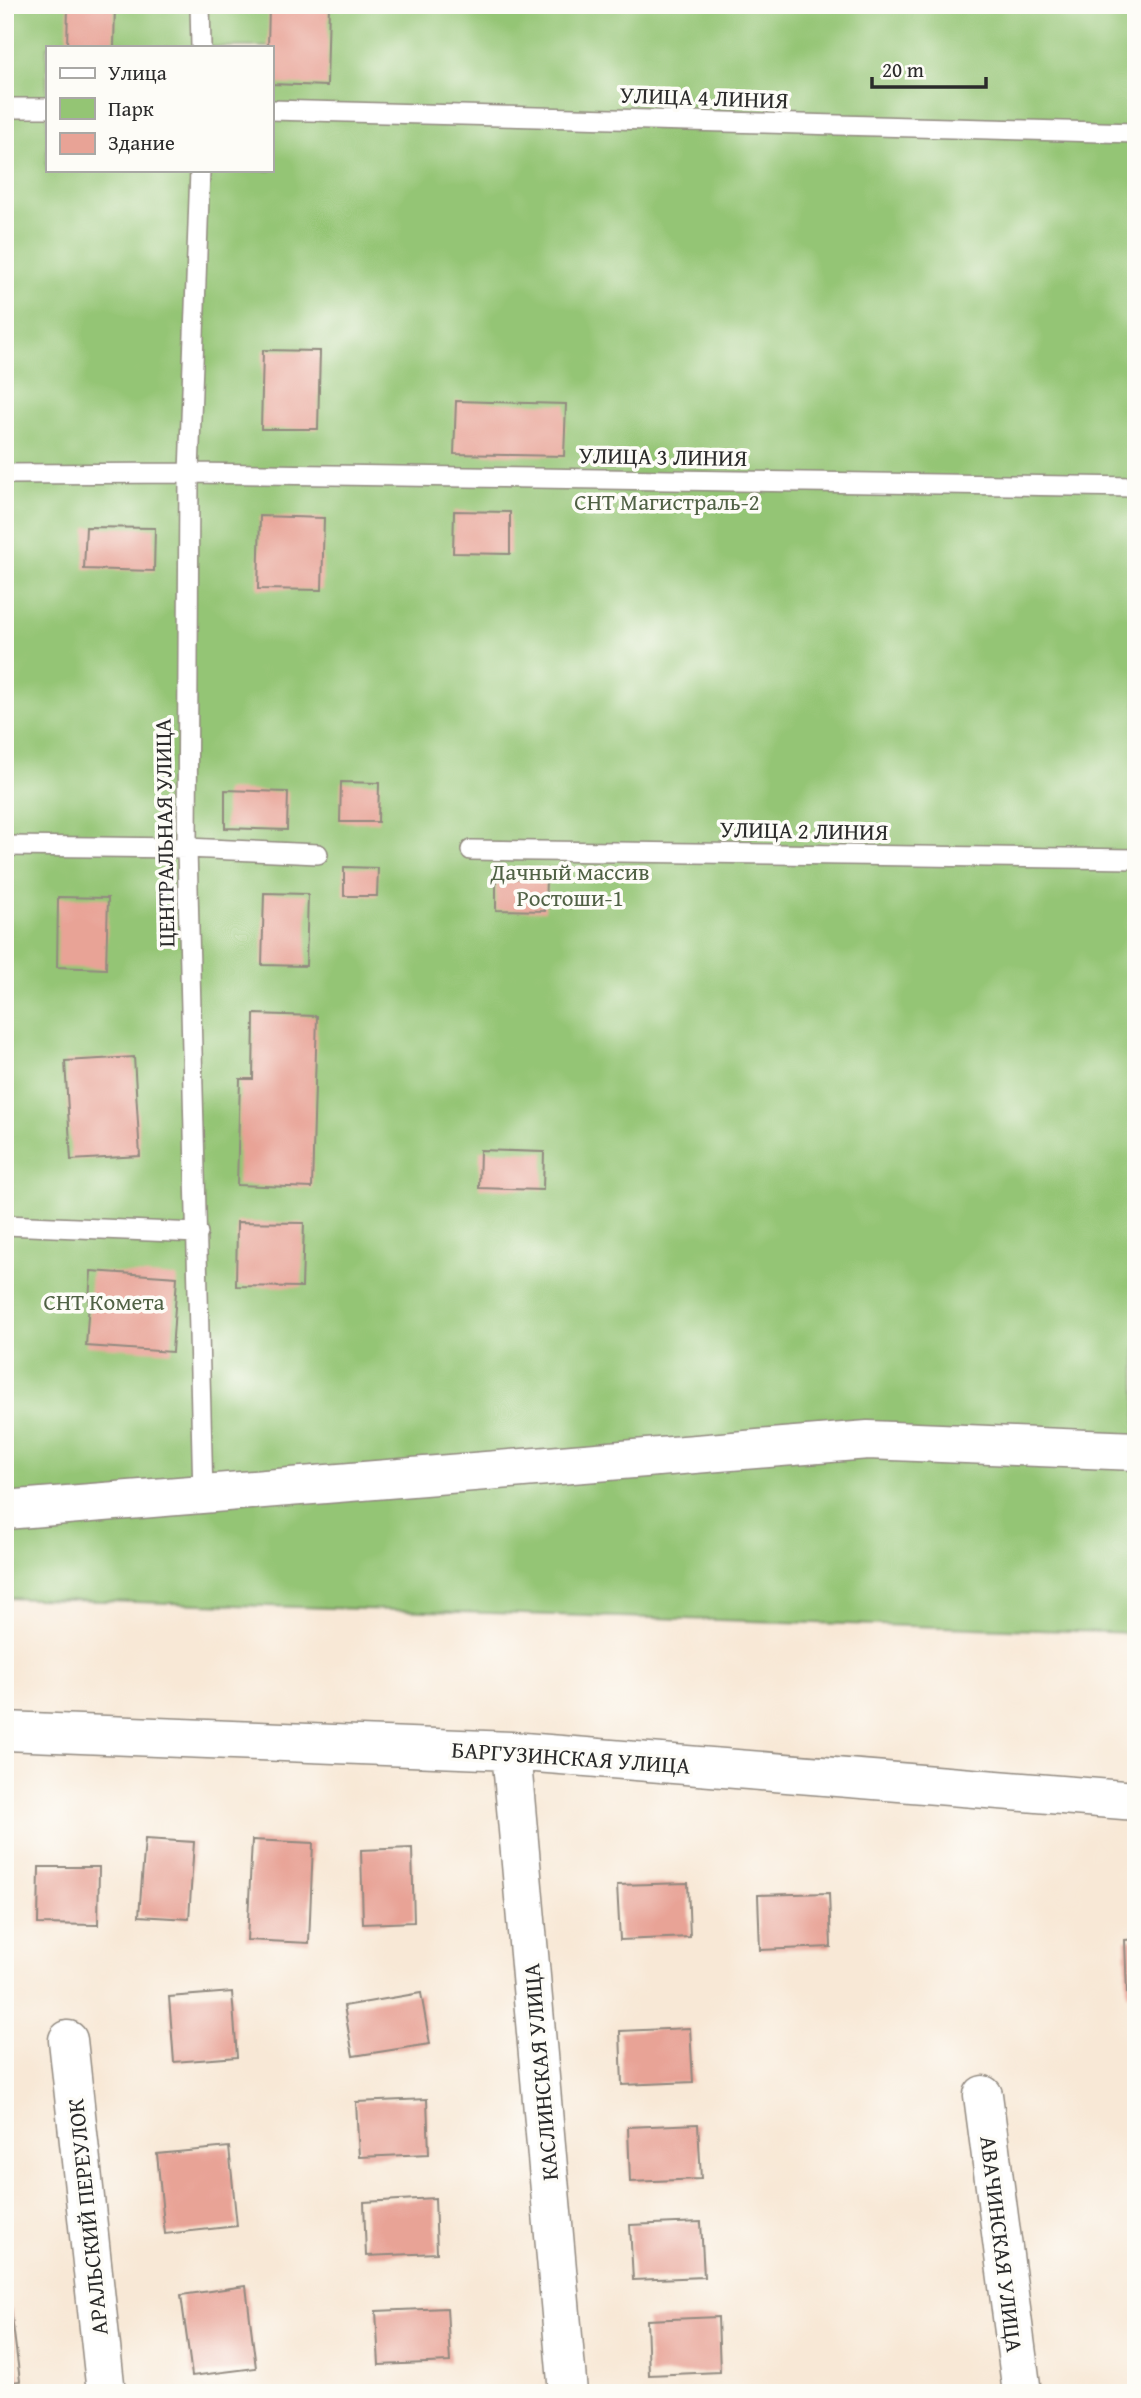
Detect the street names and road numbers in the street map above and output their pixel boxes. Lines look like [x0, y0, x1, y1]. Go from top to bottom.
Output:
street label: УЛИЦА 4 ЛИНИЯ [619, 78, 789, 116]
street label: УЛИЦА 3 ЛИНИЯ [578, 438, 748, 474]
street label: ЦЕНТРАЛЬНАЯ УЛИЦА [146, 718, 182, 948]
street label: УЛИЦА 2 ЛИНИЯ [719, 812, 889, 848]
street label: БАРГУЗИНСКАЯ УЛИЦА [451, 1732, 692, 1782]
street label: КАСЛИНСКАЯ УЛИЦА [514, 1962, 566, 2182]
street label: АРАЛЬСКИЙ ПЕРЕУЛОК [58, 2097, 116, 2337]
street label: АВАЧИНСКАЯ УЛИЦА [972, 2134, 1032, 2354]

